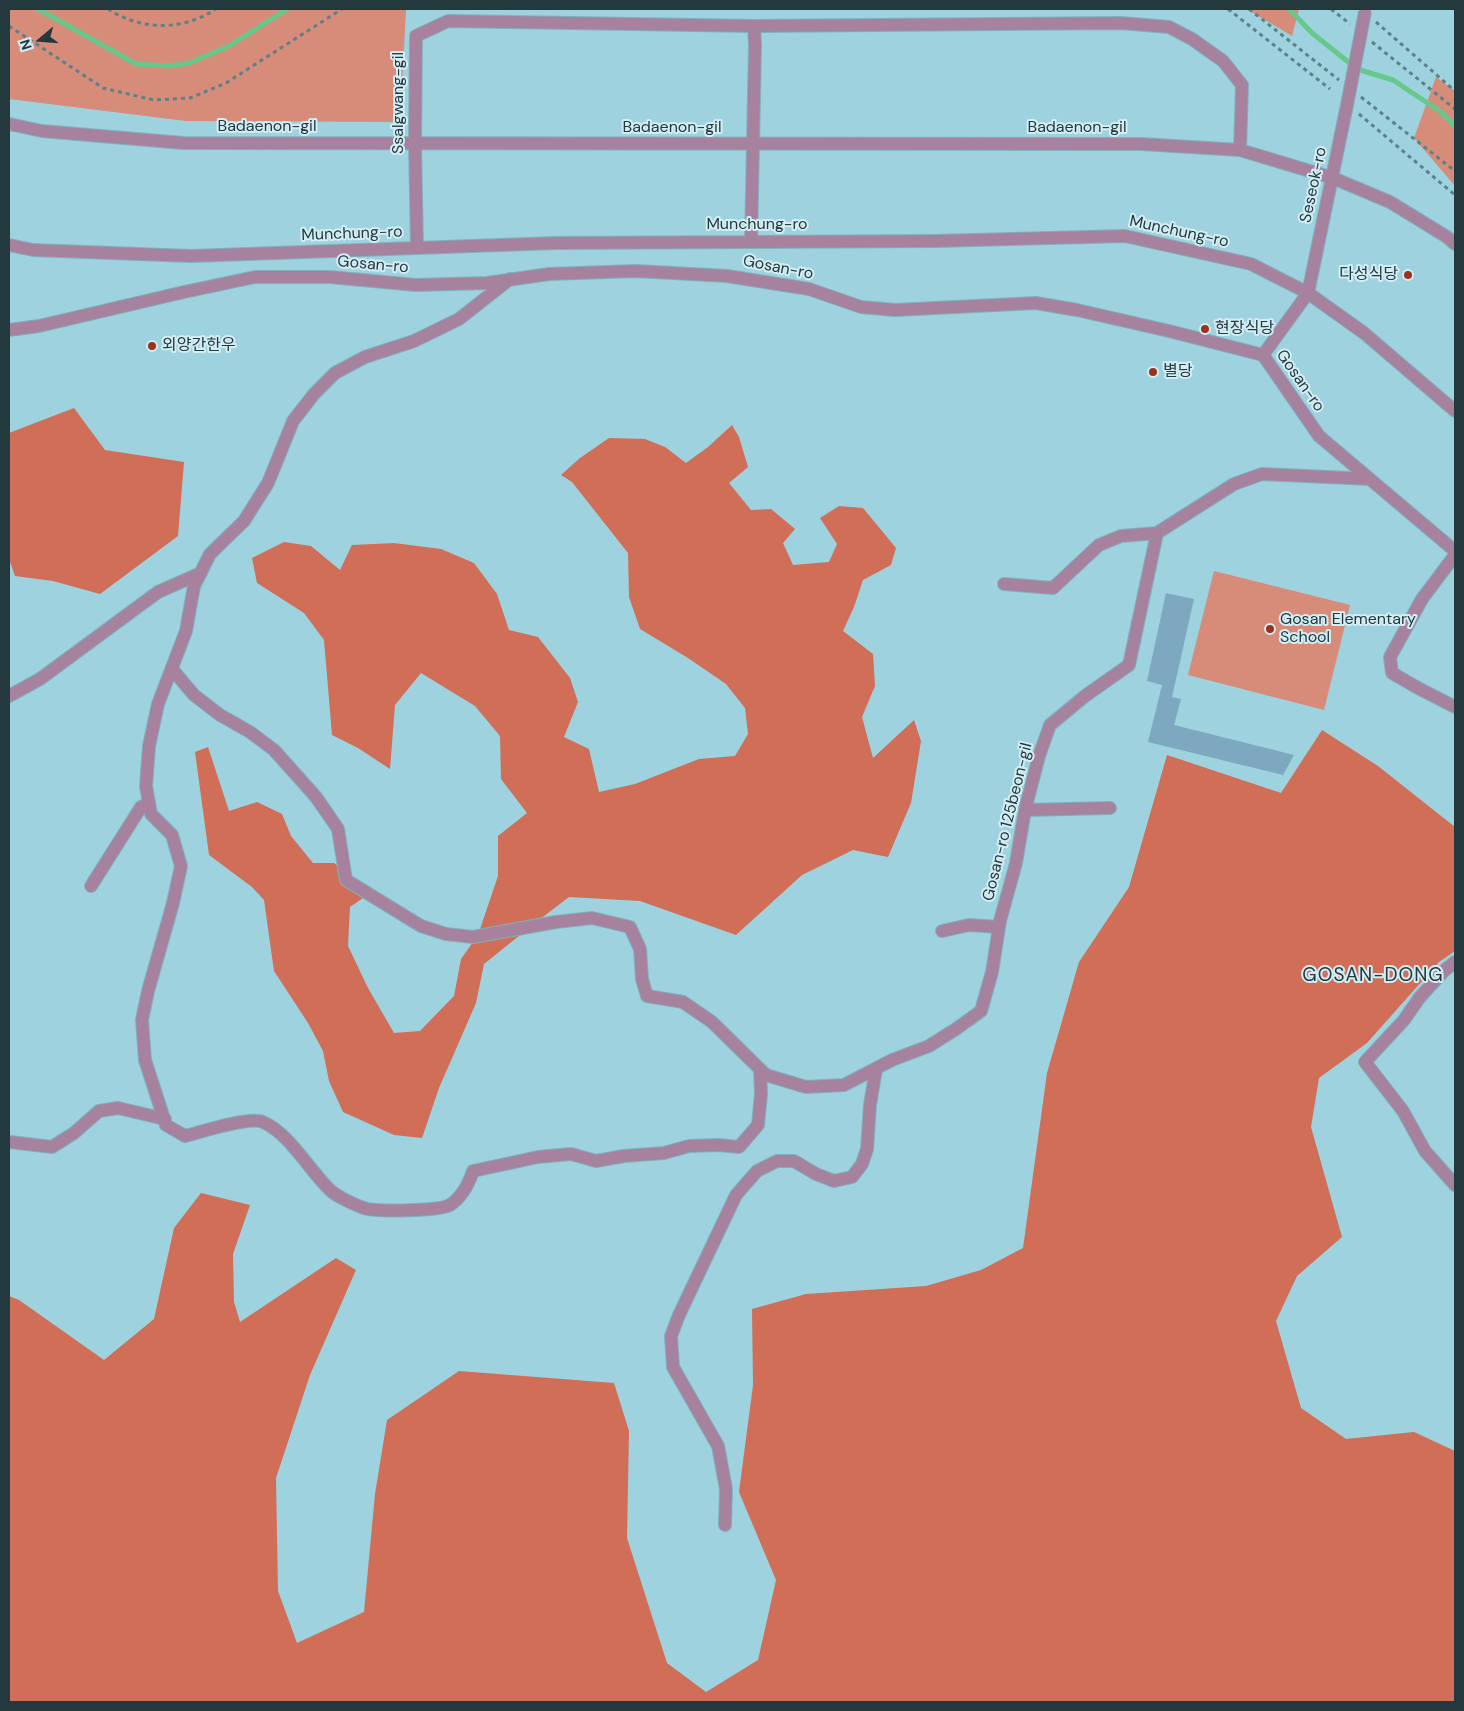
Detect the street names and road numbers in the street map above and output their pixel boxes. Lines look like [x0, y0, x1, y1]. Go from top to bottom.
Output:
street label: Ssalgwang-gil [389, 52, 409, 154]
street label: Badaenon-gil [217, 117, 317, 137]
street label: Badaenon-gil [622, 118, 722, 138]
street label: Badaenon-gil [1027, 118, 1127, 138]
street label: Seseok-ro [1297, 145, 1331, 225]
street label: Munchung-ro [1128, 212, 1230, 252]
street label: Munchung-ro [706, 215, 808, 235]
street label: Munchung-ro [301, 223, 403, 245]
street label: Gosan-ro [337, 252, 409, 278]
street label: Gosan-ro [741, 252, 815, 284]
street label: Gosan-ro [1272, 346, 1328, 416]
street label: Gosan-ro 125beon-gil [979, 741, 1037, 903]

